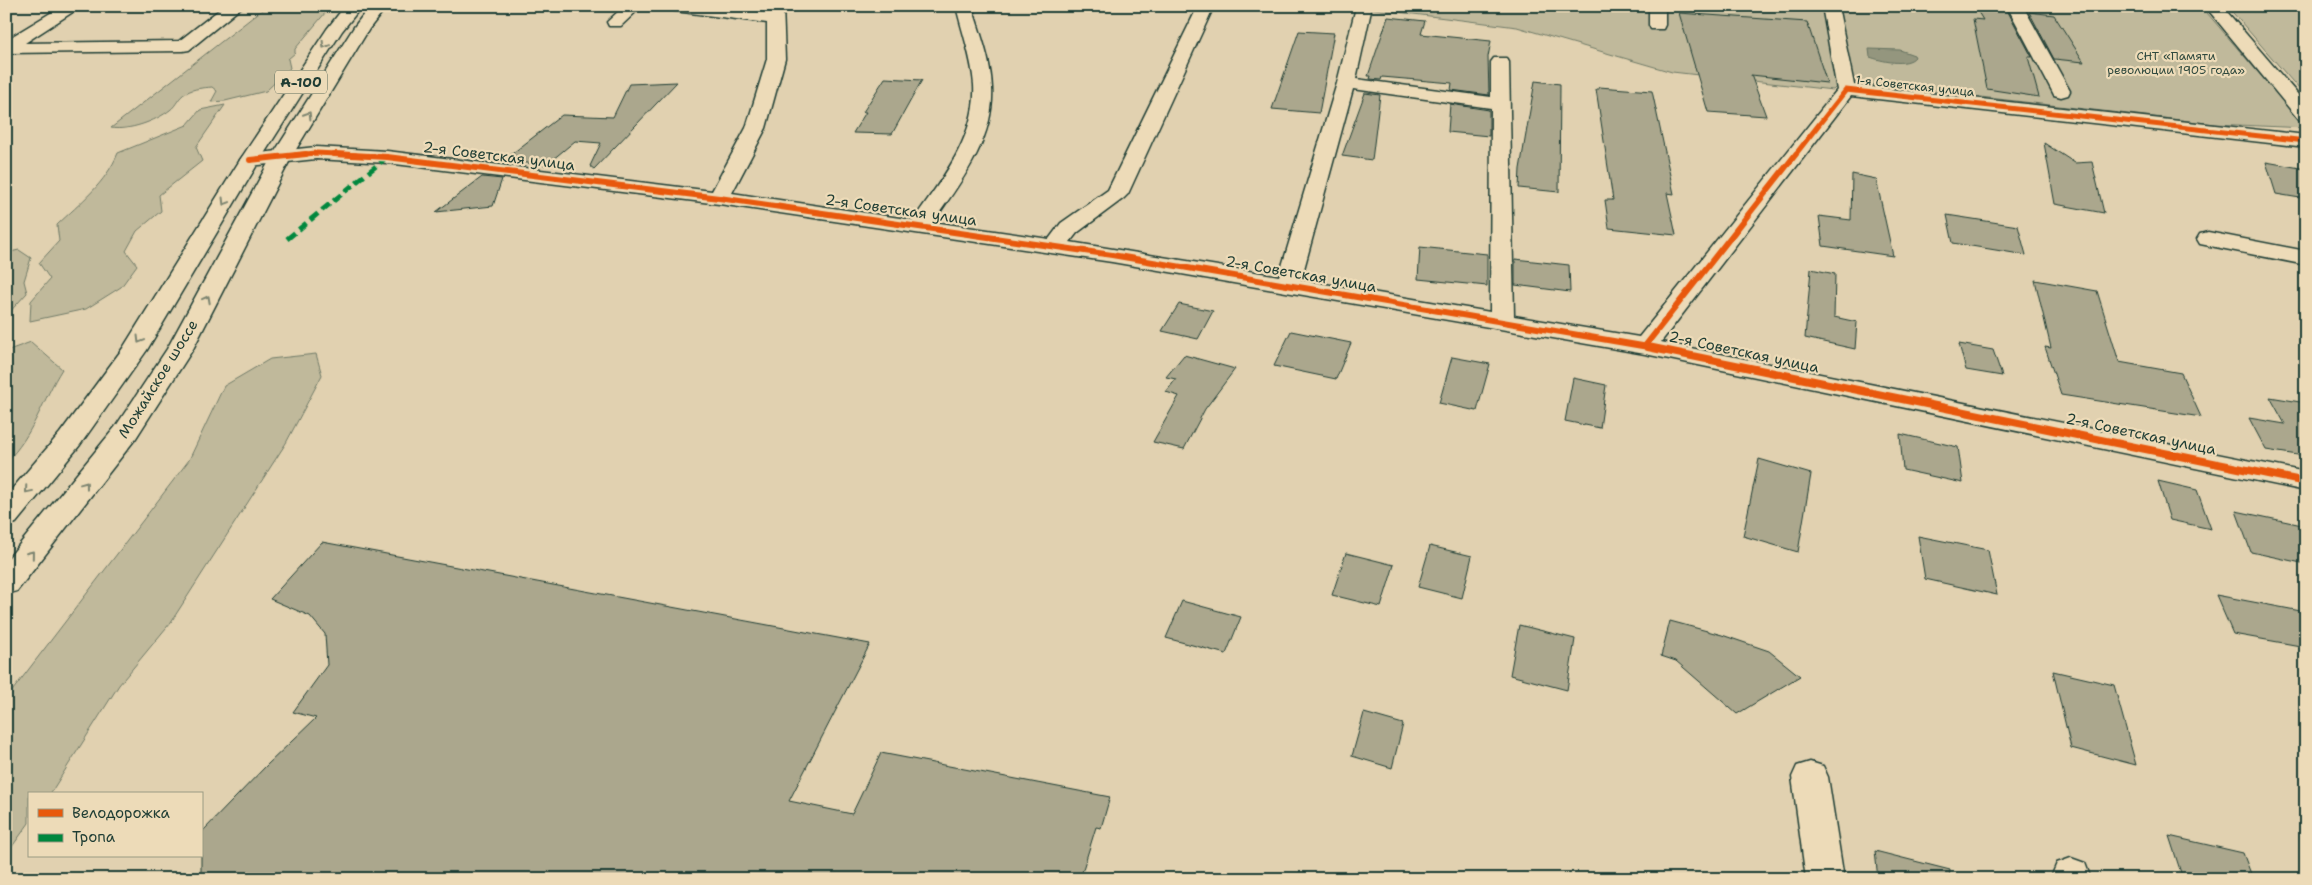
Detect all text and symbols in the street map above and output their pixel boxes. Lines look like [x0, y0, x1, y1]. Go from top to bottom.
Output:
one-way arrow [321, 39, 331, 48]
park label: СНТ «Памяти революции 1905 года» [2107, 48, 2245, 78]
road number: А-100 [275, 70, 327, 94]
street label: 1-я Советская улица [1855, 72, 1976, 100]
one-way arrow [301, 111, 311, 120]
street label: 2-я Советская улица [422, 137, 577, 175]
street label: 2-я Советская улица [824, 189, 979, 231]
one-way arrow [222, 196, 231, 205]
street label: 2-я Советская улица [1224, 251, 1379, 297]
one-way arrow [201, 295, 211, 304]
street label: Можайское шоссе [113, 316, 203, 442]
street label: 2-я Советская улица [1667, 326, 1822, 378]
one-way arrow [137, 335, 147, 344]
street label: 2-я Советская улица [2064, 408, 2219, 460]
one-way arrow [80, 482, 88, 491]
one-way arrow [26, 484, 34, 493]
one-way arrow [25, 550, 34, 559]
legend [28, 792, 202, 858]
text: Велодорожка [72, 803, 171, 823]
text: Тропа [72, 827, 116, 847]

